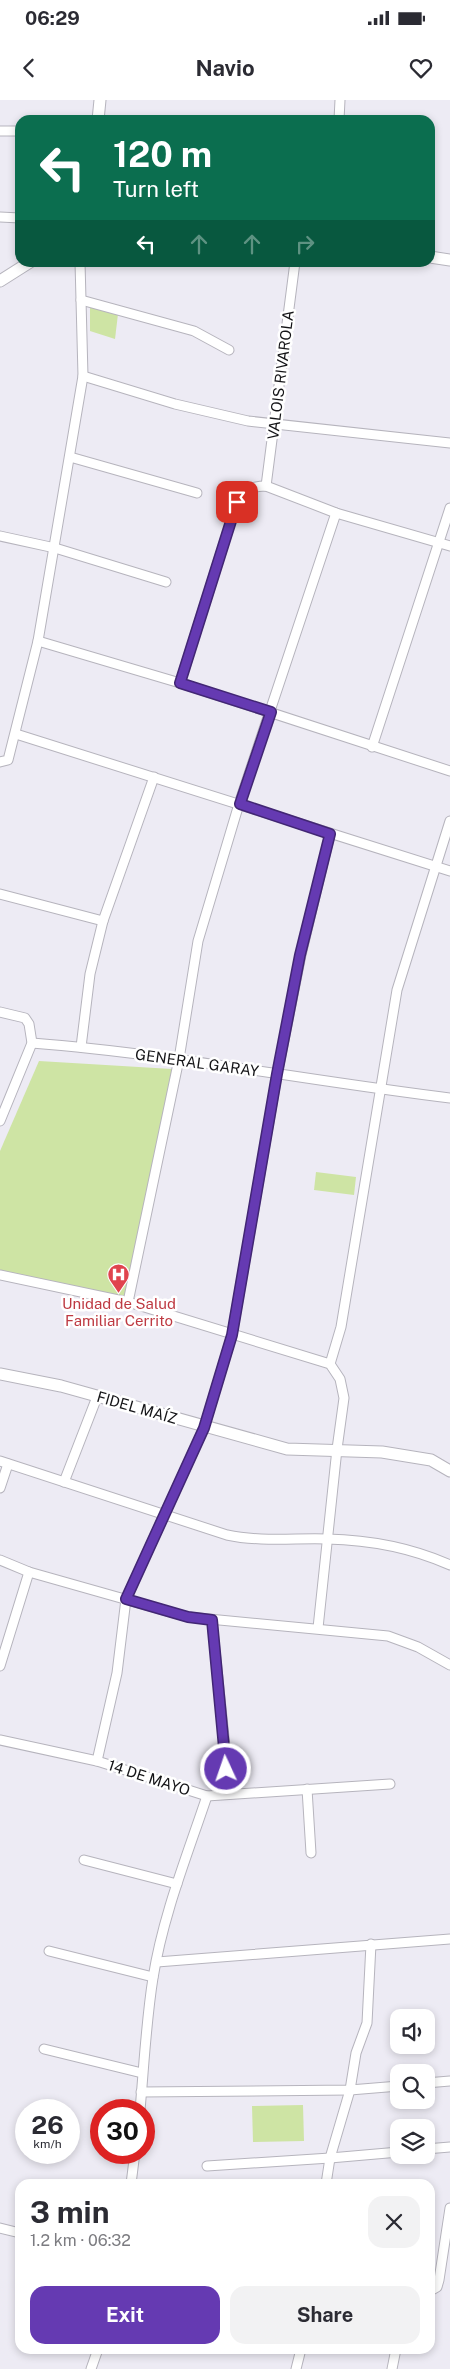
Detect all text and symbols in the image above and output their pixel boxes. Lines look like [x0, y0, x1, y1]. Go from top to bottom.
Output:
text: 06:29 [25, 7, 80, 29]
icon: back [15, 54, 43, 82]
icon: heart [407, 54, 435, 82]
text: Navio [195, 55, 255, 81]
text: 120 m [113, 134, 212, 175]
icon: left [30, 135, 95, 200]
text: Turn left [113, 176, 199, 202]
icon: left [132, 230, 160, 258]
icon: ahead [185, 230, 213, 258]
icon: ahead [238, 230, 266, 258]
icon: right [291, 230, 319, 258]
street label: VALOIS RIVAROLA [264, 309, 297, 441]
pin [216, 481, 258, 523]
icon: arrive [223, 488, 251, 516]
street label: GENERAL GARAY [134, 1045, 260, 1080]
hospital icon: Unidad de Salud Familiar Cerrito [107, 1263, 131, 1294]
place label: Unidad de Salud Familiar Cerrito [62, 1295, 176, 1329]
street label: FIDEL MAÍZ [95, 1388, 179, 1427]
position arrow [199, 1742, 251, 1794]
street label: 14 DE MAYO [106, 1756, 192, 1799]
map controls [390, 2009, 435, 2164]
button: sound [390, 2009, 435, 2054]
button: search [390, 2064, 435, 2109]
speed limit sign: 30 [90, 2099, 155, 2164]
text: 26 [31, 2110, 64, 2140]
button: layers [390, 2119, 435, 2164]
text: km/h [33, 2137, 62, 2151]
text: 3 min [30, 2194, 109, 2230]
button: close [368, 2196, 420, 2248]
text: 1.2 km · 06:32 [30, 2231, 131, 2250]
button: Exit [30, 2286, 220, 2344]
button: Share [230, 2286, 420, 2344]

